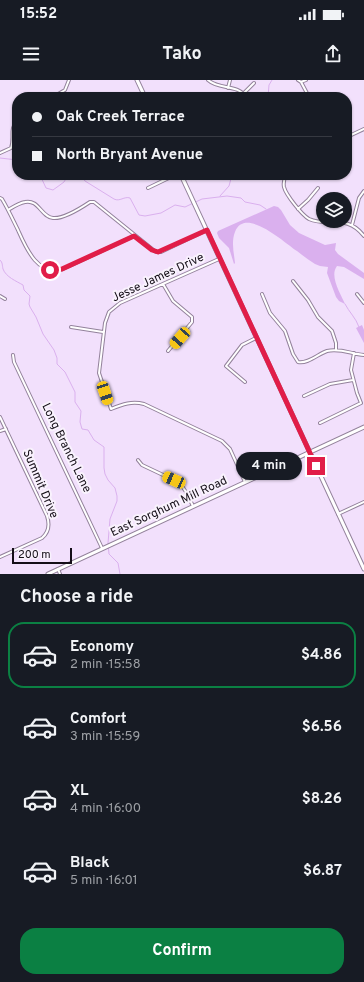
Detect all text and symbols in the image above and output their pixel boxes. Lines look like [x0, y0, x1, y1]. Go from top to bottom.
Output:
text: 15:52 [20, 5, 57, 24]
icon: menu [20, 43, 42, 65]
text: Tako [162, 43, 202, 66]
icon: share [322, 43, 344, 65]
text: Oak Creek Terrace [56, 108, 185, 127]
text: North Bryant Avenue [56, 146, 203, 165]
map controls [316, 192, 352, 228]
button: layers [316, 192, 352, 228]
street label: Jesse James Drive [109, 250, 207, 306]
route start [41, 261, 59, 279]
car [168, 325, 192, 351]
car [95, 380, 115, 406]
street label: Long Branch Lane [37, 401, 95, 495]
street label: Summit Drive [18, 447, 62, 521]
callout: 4 min [236, 452, 302, 480]
route end [307, 457, 325, 475]
text: 4 min [252, 458, 286, 474]
car [161, 470, 187, 490]
street label: East Sorghum Mill Road [108, 473, 230, 541]
scale bar [12, 546, 72, 565]
text: 200 m [18, 548, 51, 562]
text: Choose a ride [20, 586, 133, 609]
icon: car [22, 637, 58, 673]
text: Economy [70, 638, 134, 657]
text: $4.86 [301, 646, 342, 665]
text: 2 min · 15:58 [70, 657, 141, 673]
icon: car [22, 709, 58, 745]
text: Comfort [70, 710, 127, 729]
text: $6.56 [302, 718, 342, 737]
text: 3 min · 15:59 [70, 729, 140, 745]
icon: car [22, 781, 58, 817]
text: XL [70, 782, 88, 801]
text: $8.26 [302, 790, 342, 809]
text: 4 min · 16:00 [70, 801, 141, 817]
icon: car [22, 853, 58, 889]
text: Black [70, 854, 110, 873]
text: $6.87 [303, 862, 342, 881]
text: 5 min · 16:01 [70, 873, 138, 889]
button: Confirm [20, 928, 344, 974]

